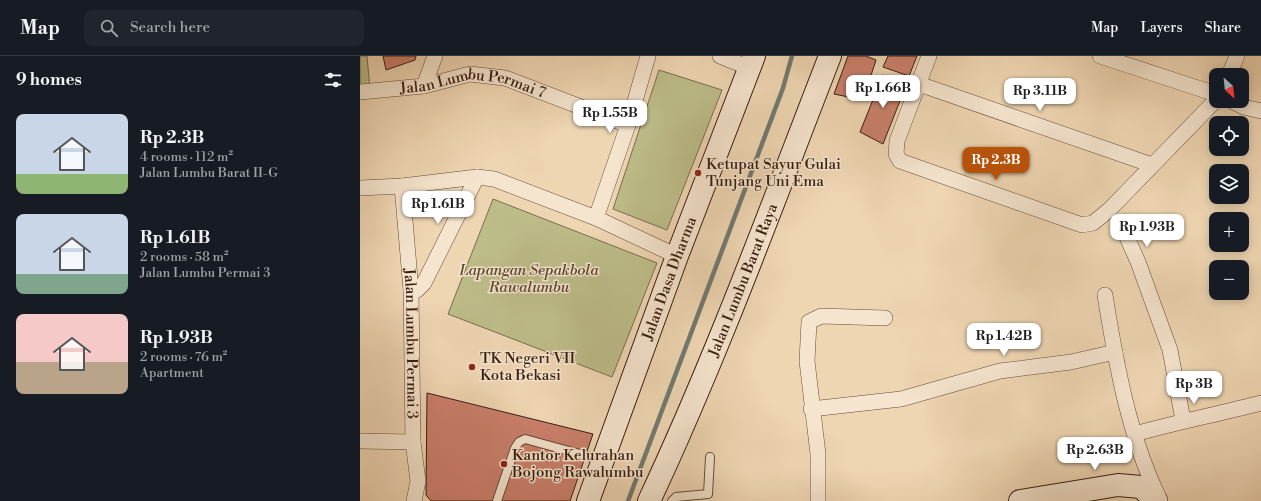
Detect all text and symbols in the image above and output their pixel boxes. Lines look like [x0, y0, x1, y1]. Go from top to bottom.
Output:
search box [84, 10, 364, 46]
text: Map [20, 16, 60, 40]
icon: search [98, 17, 120, 39]
text: Search here [130, 18, 210, 37]
text: Map [1091, 19, 1118, 37]
text: Layers [1140, 19, 1183, 37]
text: Share [1205, 19, 1241, 37]
street label: Jalan Lumbu Permai 7 [398, 65, 549, 103]
north arrow [1209, 68, 1249, 108]
map controls [1209, 68, 1249, 300]
text: 9 homes [16, 69, 82, 91]
icon: filters [322, 69, 344, 91]
pin: Rp 1.66B [842, 75, 924, 109]
pin: Rp 3.11B [999, 78, 1081, 112]
text: Rp 1.66B [855, 80, 911, 96]
text: Rp 3.11B [1013, 83, 1067, 99]
pin: Rp 1.55B [569, 100, 651, 134]
text: Rp 1.55B [582, 105, 638, 121]
button: locate [1209, 116, 1249, 156]
text: Rp 2.3B [140, 127, 204, 149]
icon: home [48, 130, 96, 178]
pin: Rp 2.3B [959, 147, 1033, 181]
text: 4 rooms · 112 m² [140, 149, 233, 165]
text: Rp 2.3B [971, 152, 1021, 168]
place label: Ketupat Sayur Gulai Tunjang Uni Ema [706, 155, 841, 191]
button: layers [1209, 164, 1249, 204]
text: Jalan Lumbu Barat II-G [140, 165, 278, 181]
marker: Ketupat Sayur Gulai Tunjang Uni Ema [693, 168, 703, 178]
pin: Rp 1.61B [397, 191, 479, 225]
text: Rp 1.61B [411, 196, 465, 212]
street label: Jalan Lumbu Barat Raya [704, 200, 782, 361]
button: + [1209, 212, 1249, 252]
street label: Jalan Dasa Dharma [638, 214, 701, 344]
pin: Rp 1.93B [1106, 214, 1188, 248]
text: Rp 1.93B [1119, 219, 1175, 235]
text: Rp 1.61B [140, 227, 210, 249]
icon: home [48, 230, 96, 278]
text: 2 rooms · 58 m² [140, 249, 229, 265]
button: − [1209, 260, 1249, 300]
park label: Lapangan Sepakbola Rawalumbu [459, 261, 599, 297]
text: Jalan Lumbu Permai 3 [140, 265, 270, 281]
street label: Jalan Lumbu Permai 3 [399, 267, 422, 419]
pin: Rp 1.42B [963, 323, 1045, 357]
text: Rp 1.93B [140, 327, 213, 349]
text: Rp 1.42B [976, 328, 1032, 344]
icon: home [48, 330, 96, 378]
text: 2 rooms · 76 m² [140, 349, 227, 365]
place label: TK Negeri VII Kota Bekasi [480, 349, 576, 385]
marker: TK Negeri VII Kota Bekasi [467, 362, 477, 372]
text: Apartment [140, 365, 204, 381]
pin: Rp 3B [1166, 371, 1222, 405]
text: Rp 3B [1175, 376, 1213, 392]
pin: Rp 2.63B [1054, 437, 1136, 471]
text: Rp 2.63B [1066, 442, 1124, 458]
place label: Kantor Kelurahan Bojong Rawalumbu [511, 446, 644, 482]
marker: Kantor Kelurahan Bojong Rawalumbu [499, 459, 509, 469]

